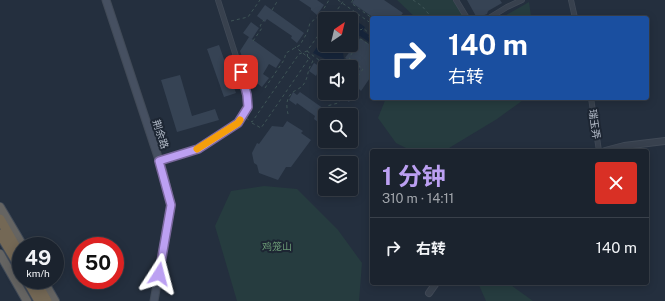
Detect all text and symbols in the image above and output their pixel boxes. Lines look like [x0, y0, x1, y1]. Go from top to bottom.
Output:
north arrow [318, 12, 358, 52]
map controls [318, 12, 358, 196]
text: 140 m [448, 28, 528, 61]
icon: right [382, 32, 434, 84]
pin [224, 55, 258, 89]
button: sound [318, 60, 358, 100]
icon: arrive [230, 61, 252, 83]
text: 右转 [448, 66, 484, 87]
button: search [318, 108, 358, 148]
street label: 瑞玉弄 [587, 108, 603, 140]
street label: 荆余路 [151, 118, 171, 150]
button: layers [318, 156, 358, 196]
text: 1 分钟 [382, 162, 446, 190]
button: close [595, 162, 637, 204]
text: 310 m · 14:11 [382, 191, 454, 206]
speed limit sign: 50 [72, 237, 124, 289]
icon: right [382, 237, 404, 259]
text: 140 m [596, 239, 637, 256]
park label: 鸡笼山 [262, 240, 292, 252]
text: 右转 [416, 240, 446, 257]
text: 49 [25, 246, 51, 270]
position arrow [138, 253, 180, 295]
text: km/h [26, 267, 50, 279]

